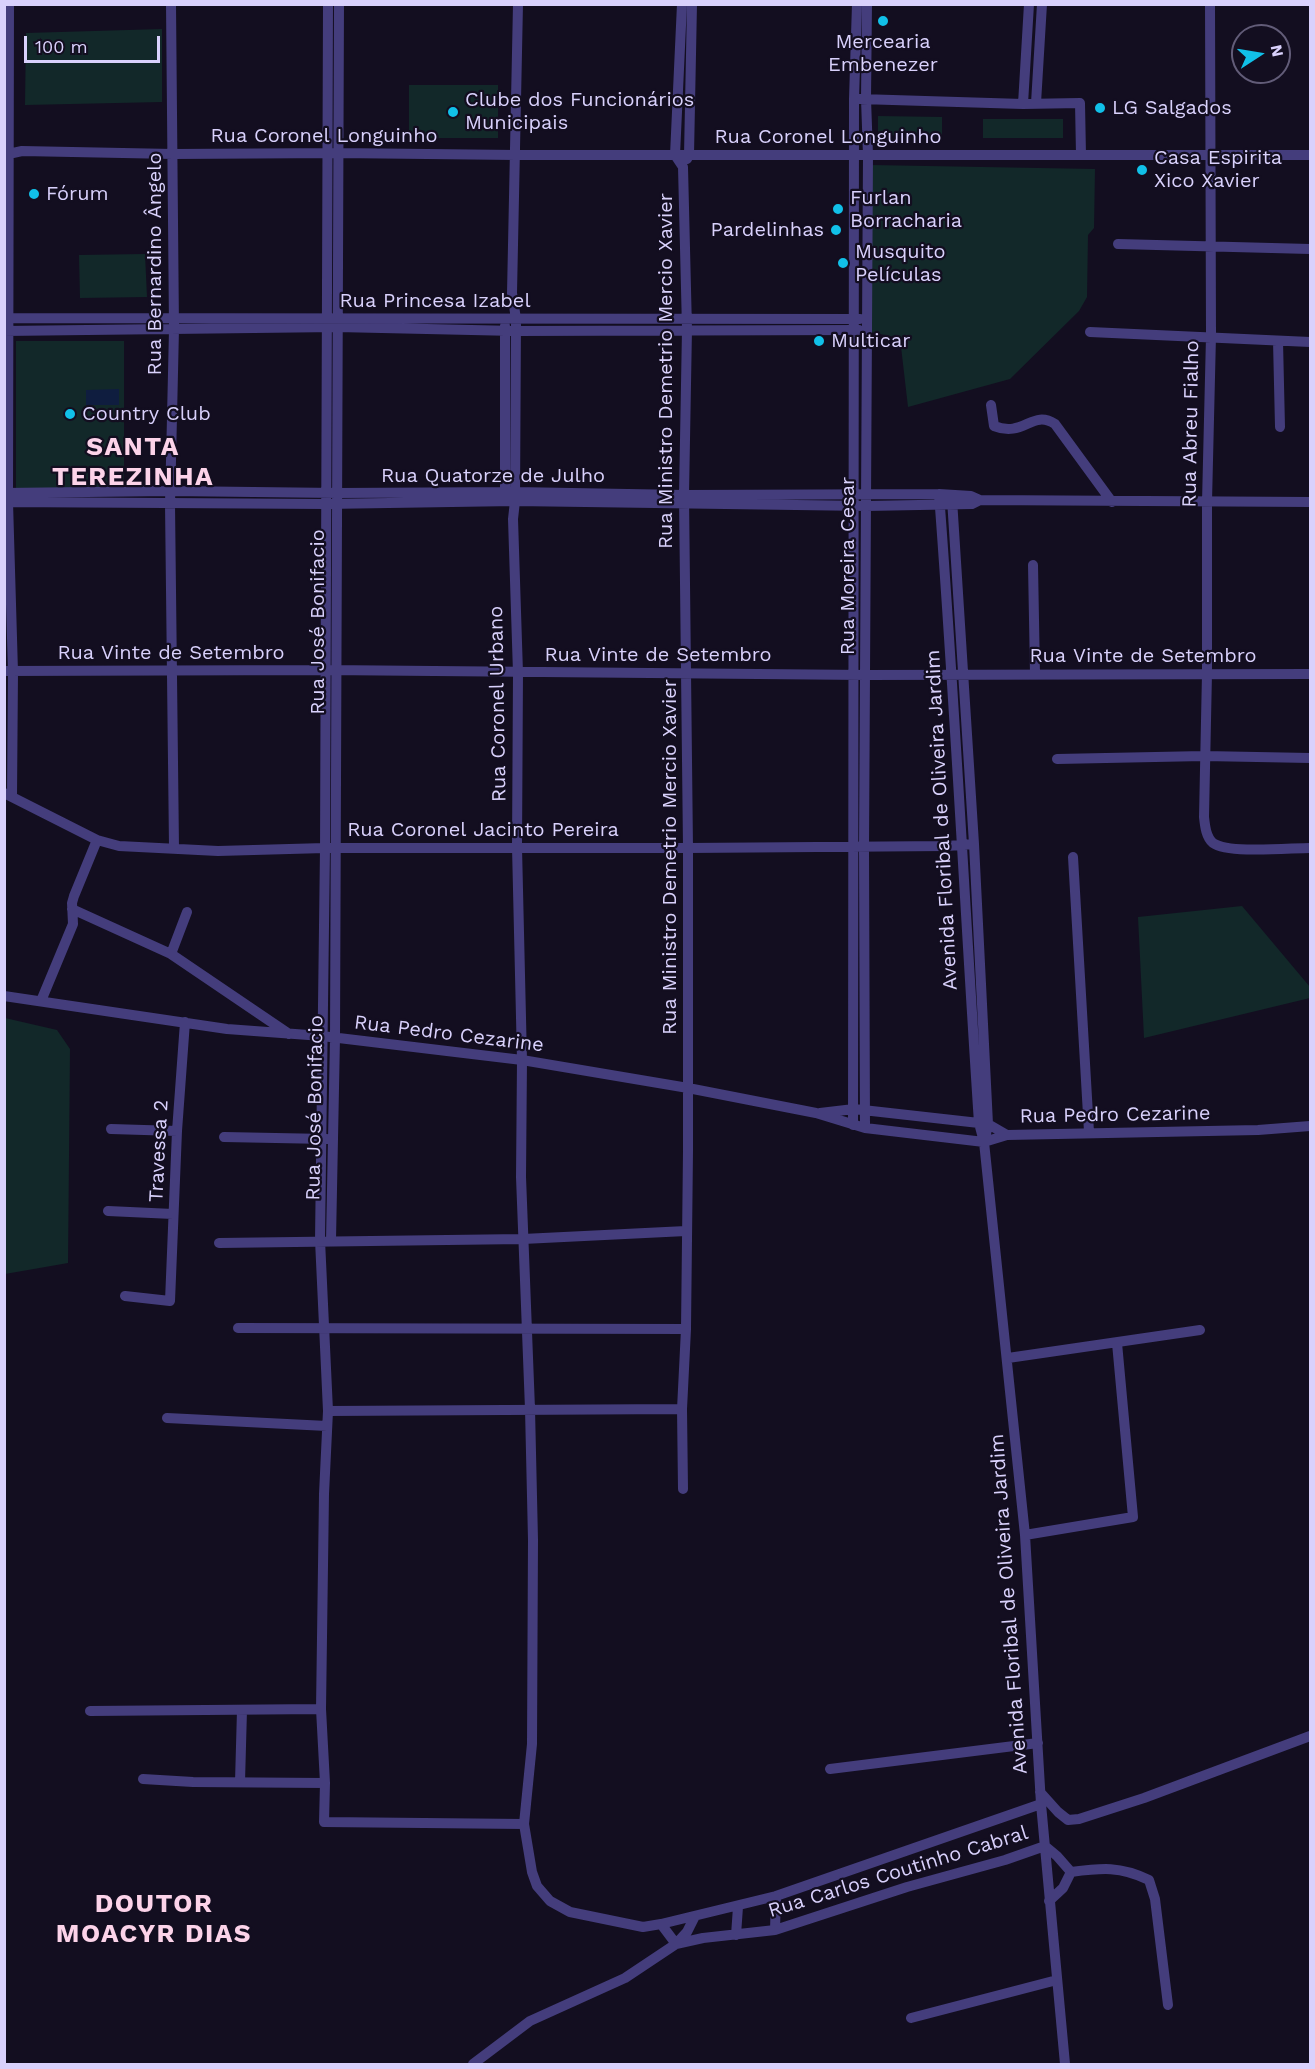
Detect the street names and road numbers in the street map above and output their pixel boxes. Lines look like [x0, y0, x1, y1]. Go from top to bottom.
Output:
street label: Rua Coronel Longuinho [210, 124, 438, 148]
street label: Rua Coronel Longuinho [714, 125, 942, 149]
street label: Rua Bernardino Ângelo [143, 153, 167, 375]
street label: Rua Ministro Demetrio Mercio Xavier [654, 193, 678, 549]
street label: Rua Princesa Izabel [339, 289, 531, 313]
street label: Rua Abreu Fialho [1178, 340, 1204, 508]
street label: Rua Quatorze de Julho [381, 464, 605, 488]
street label: Rua Moreira Cesar [836, 477, 860, 655]
street label: Rua José Bonifacio [306, 529, 330, 715]
street label: Rua Coronel Urbano [484, 606, 512, 802]
street label: Rua Vinte de Setembro [57, 641, 285, 665]
street label: Rua Vinte de Setembro [544, 643, 772, 667]
street label: Rua Vinte de Setembro [1029, 644, 1257, 668]
street label: Avenida Floribal de Oliveira Jardim [921, 649, 963, 991]
street label: Rua Ministro Demetrio Mercio Xavier [658, 679, 682, 1035]
street label: Rua Coronel Jacinto Pereira [347, 818, 619, 842]
street label: Rua Pedro Cezarine [353, 1010, 545, 1058]
street label: Rua José Bonifacio [301, 1015, 329, 1201]
street label: Travessa 2 [144, 1099, 174, 1203]
street label: Rua Pedro Cezarine [1019, 1101, 1211, 1129]
street label: Avenida Floribal de Oliveira Jardim [985, 1433, 1033, 1775]
street label: Rua Carlos Coutinho Cabral [765, 1821, 1031, 1923]

